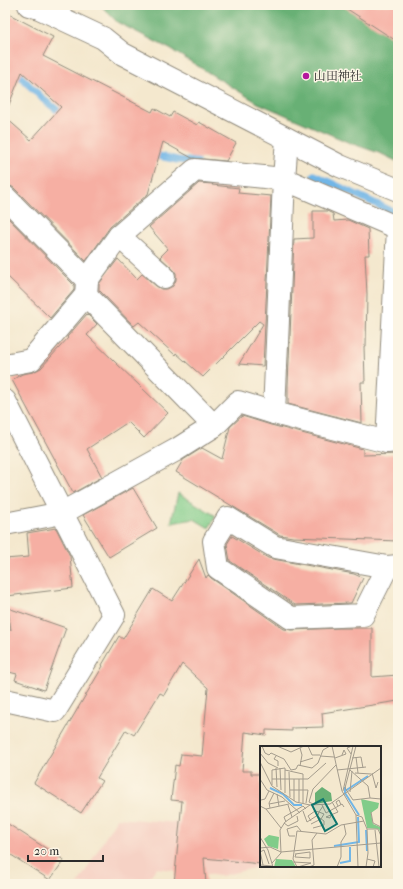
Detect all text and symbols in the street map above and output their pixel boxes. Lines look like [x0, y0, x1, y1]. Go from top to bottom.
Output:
place label: 山田神社 [314, 69, 362, 83]
marker: 山田神社 [301, 71, 311, 81]
inset map [260, 746, 381, 867]
scale bar [28, 837, 103, 863]
text: 20 m [34, 844, 59, 858]

